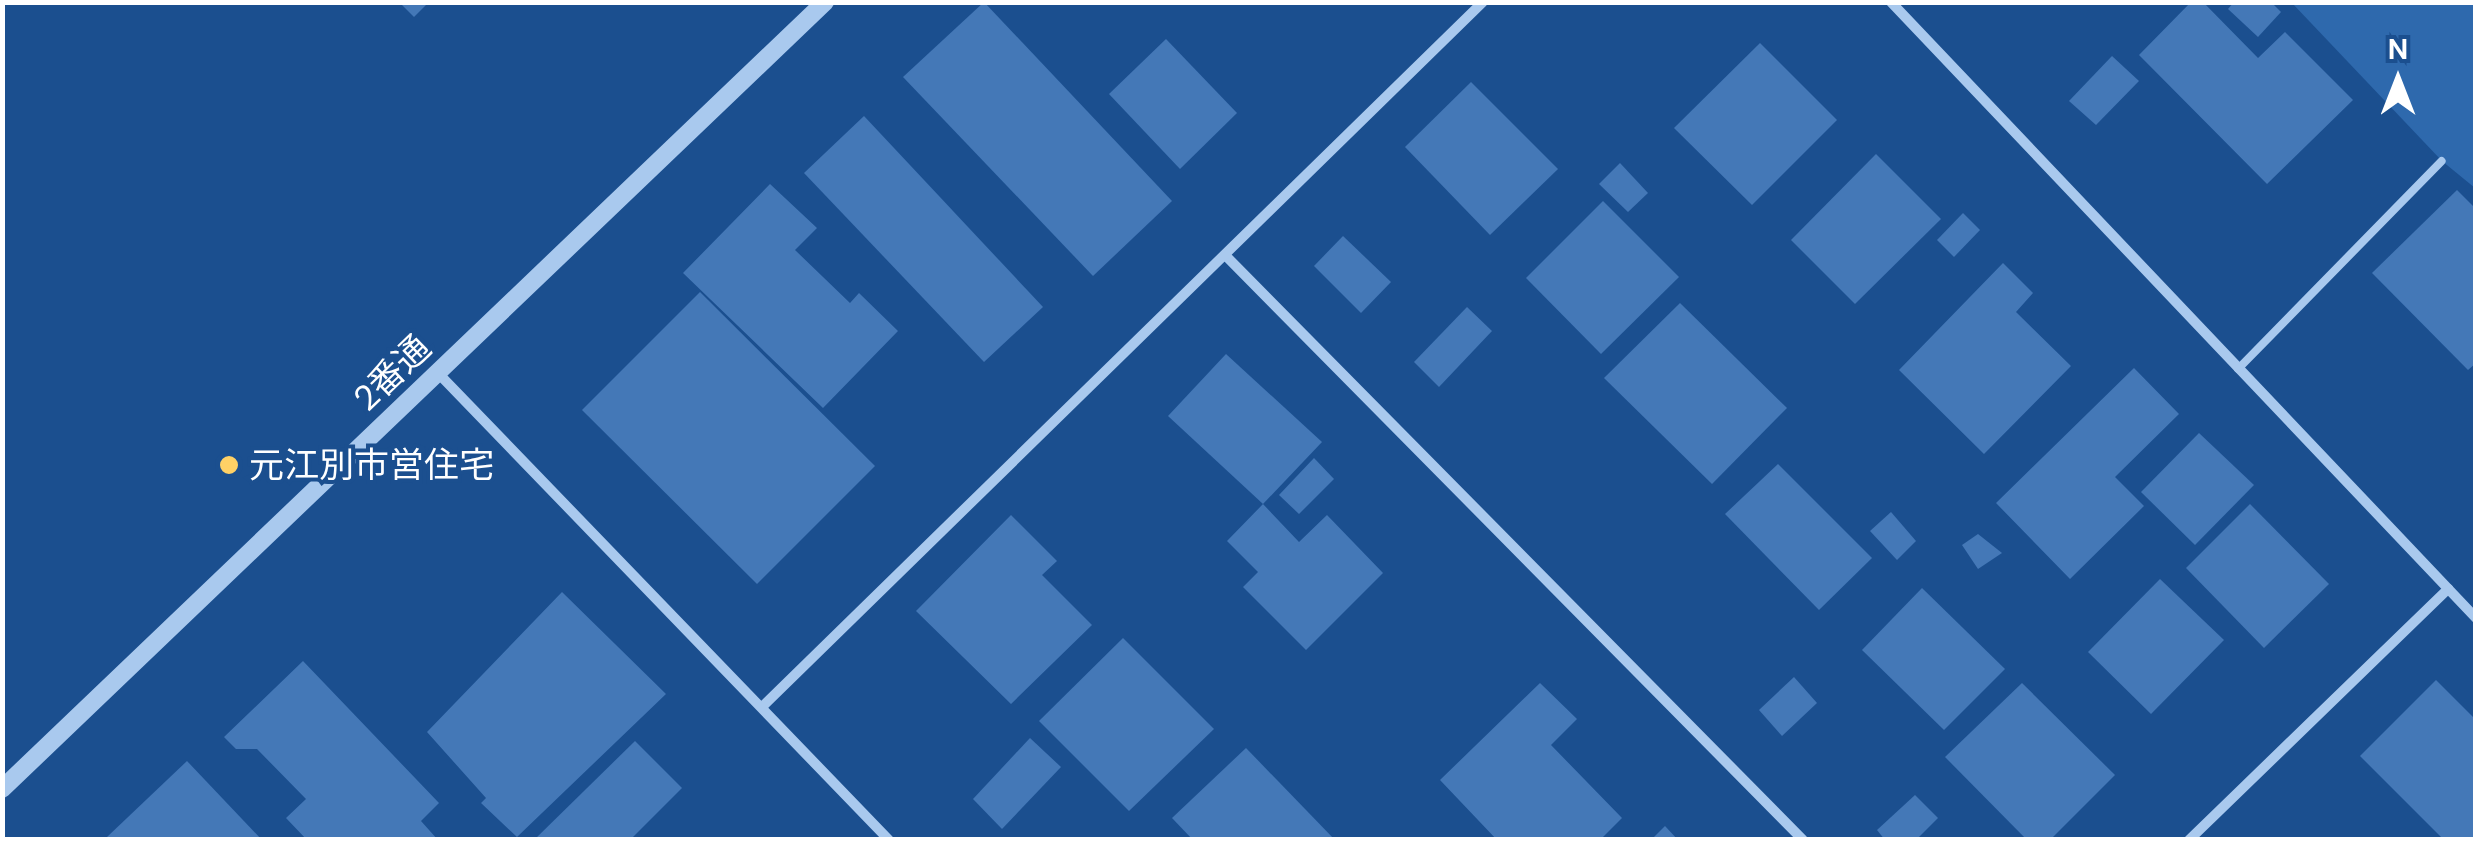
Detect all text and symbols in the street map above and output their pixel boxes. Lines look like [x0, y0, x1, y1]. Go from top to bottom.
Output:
north arrow [2348, 30, 2448, 130]
text: N [2388, 31, 2408, 68]
street label: 2番通 [345, 327, 439, 419]
place label: 元江別市営住宅 [249, 444, 494, 486]
marker: 元江別市営住宅 [218, 454, 240, 476]

